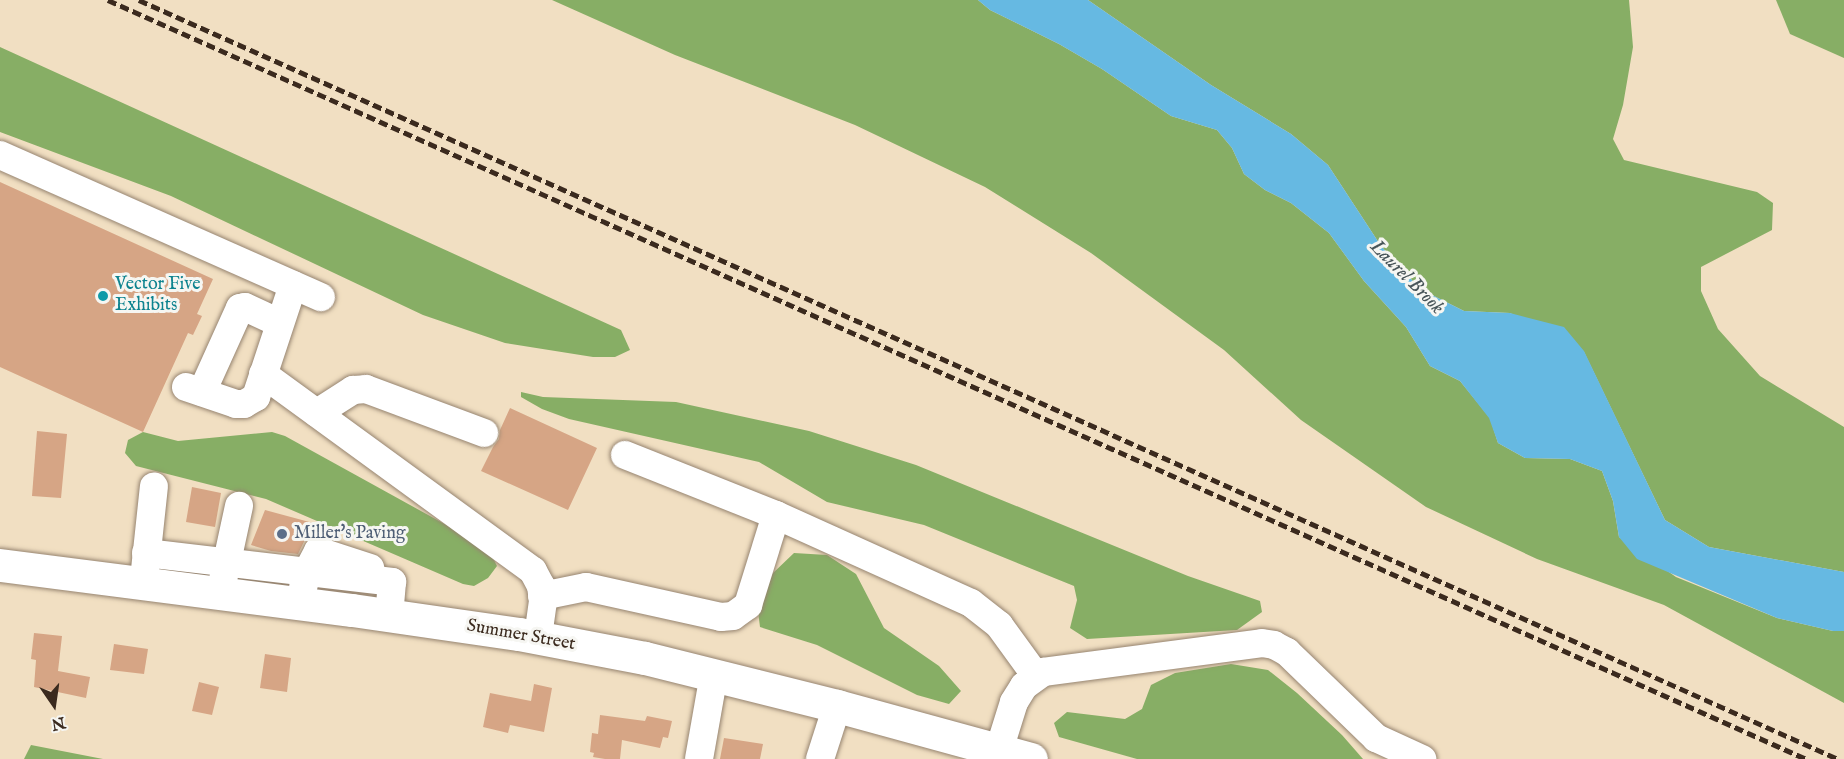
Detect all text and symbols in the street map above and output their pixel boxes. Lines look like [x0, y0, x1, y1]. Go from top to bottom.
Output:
water label: Laurel Brook [1365, 235, 1449, 319]
place label: Vector Five Exhibits [115, 275, 200, 318]
marker: Vector Five Exhibits [96, 289, 110, 303]
place label: Miller's Paving [294, 523, 406, 545]
marker: Miller's Paving [275, 527, 289, 541]
street label: Summer Street [465, 616, 577, 656]
north arrow [24, 675, 84, 735]
text: N [49, 711, 67, 734]

